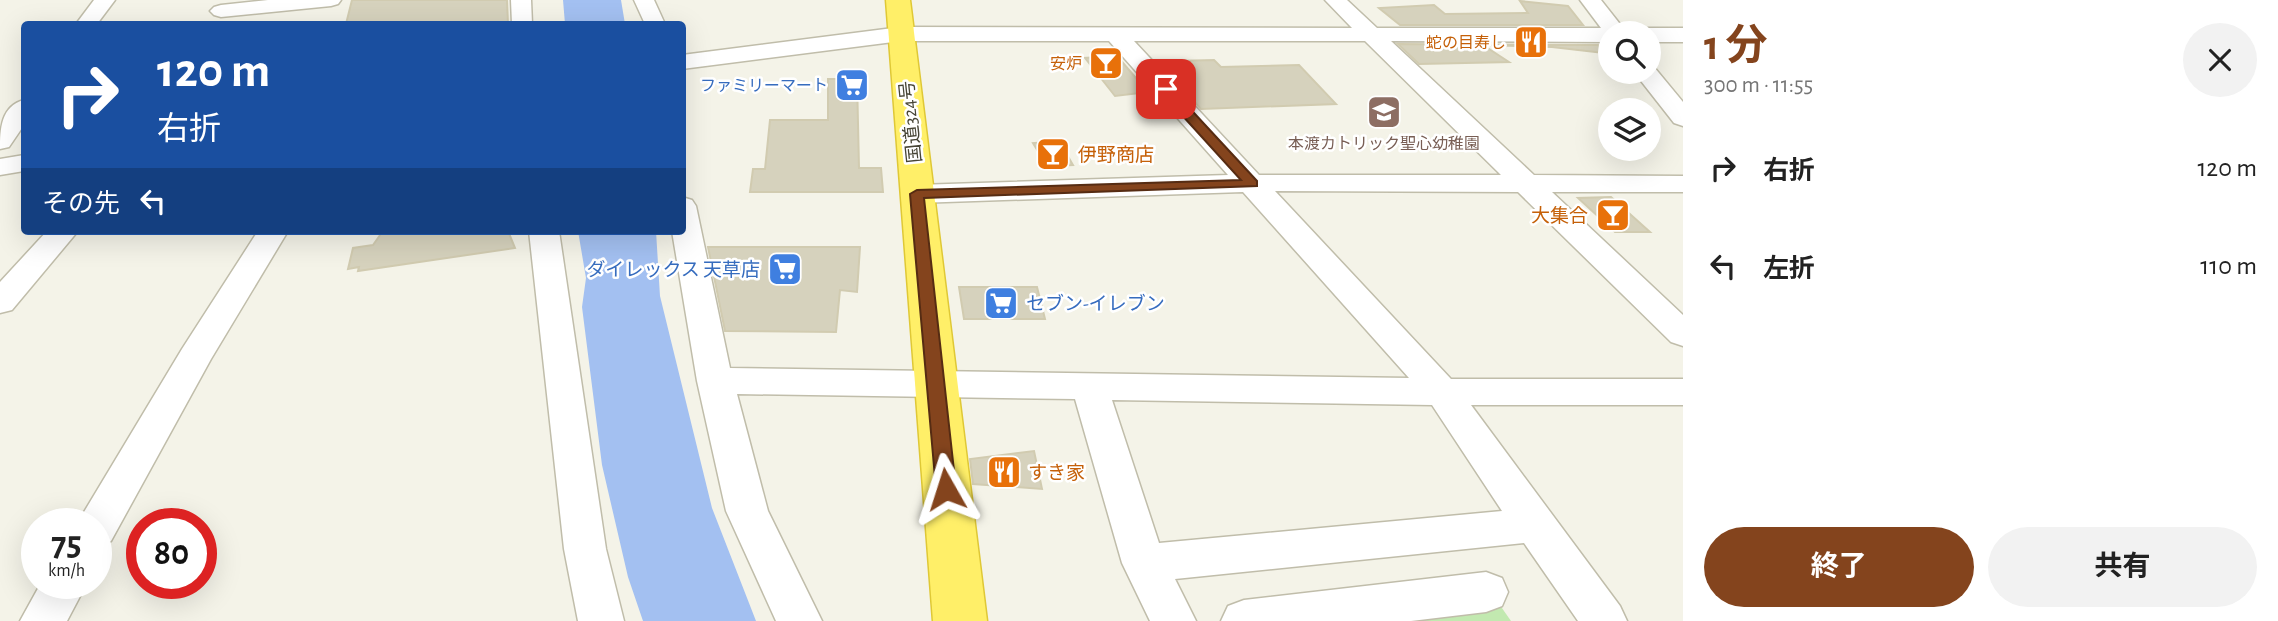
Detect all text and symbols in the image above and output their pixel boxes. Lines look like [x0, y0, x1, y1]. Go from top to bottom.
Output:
map controls [1598, 21, 1661, 161]
button: search [1598, 21, 1661, 84]
restaurant icon: 蛇の目寿し [1512, 23, 1550, 61]
button: close [2183, 23, 2257, 97]
text: 1 分 [1704, 25, 1767, 67]
place label: 蛇の目寿し [1426, 34, 1506, 51]
bar icon: 安炉 [1087, 44, 1125, 82]
text: 120 m [157, 47, 270, 96]
icon: right [42, 49, 133, 140]
place label: 安炉 [1050, 56, 1082, 72]
pin [1136, 59, 1196, 119]
supermarket icon: ファミリーマート [833, 66, 871, 104]
icon: arrive [1147, 70, 1185, 108]
text: 300 m · 11:55 [1704, 74, 1813, 97]
place label: ファミリーマート [700, 78, 828, 94]
street label: 国道324号 [897, 80, 925, 164]
school or university icon: 本渡カトリック聖心幼稚園 [1365, 93, 1403, 131]
button: layers [1598, 98, 1661, 161]
text: 右折 [157, 113, 221, 145]
bar icon: 伊野商店 [1034, 135, 1072, 173]
place label: 本渡カトリック聖心幼稚園 [1288, 135, 1480, 152]
place label: 伊野商店 [1078, 144, 1154, 165]
icon: right [1704, 149, 1742, 187]
text: 120 m [2197, 155, 2257, 181]
text: 右折 [1763, 158, 1815, 184]
icon: left [134, 182, 172, 220]
text: その先 [42, 191, 120, 217]
bar icon: 大集合 [1594, 196, 1632, 234]
place label: 大集合 [1531, 205, 1588, 226]
icon: left [1704, 247, 1742, 285]
supermarket icon: ダイレックス 天草店 [766, 250, 804, 288]
text: 110 m [2200, 253, 2257, 279]
text: 左折 [1763, 256, 1815, 282]
place label: ダイレックス 天草店 [586, 259, 760, 280]
supermarket icon: セブン-イレブン [982, 284, 1020, 322]
place label: セブン-イレブン [1026, 293, 1165, 314]
position arrow [909, 452, 983, 526]
restaurant icon: すき家 [985, 453, 1023, 491]
place label: すき家 [1028, 463, 1085, 483]
speed limit sign: 80 [126, 508, 217, 599]
text: 75 [51, 527, 82, 562]
button: 終了 [1704, 527, 1974, 607]
button: 共有 [1988, 527, 2257, 607]
text: km/h [48, 562, 85, 580]

